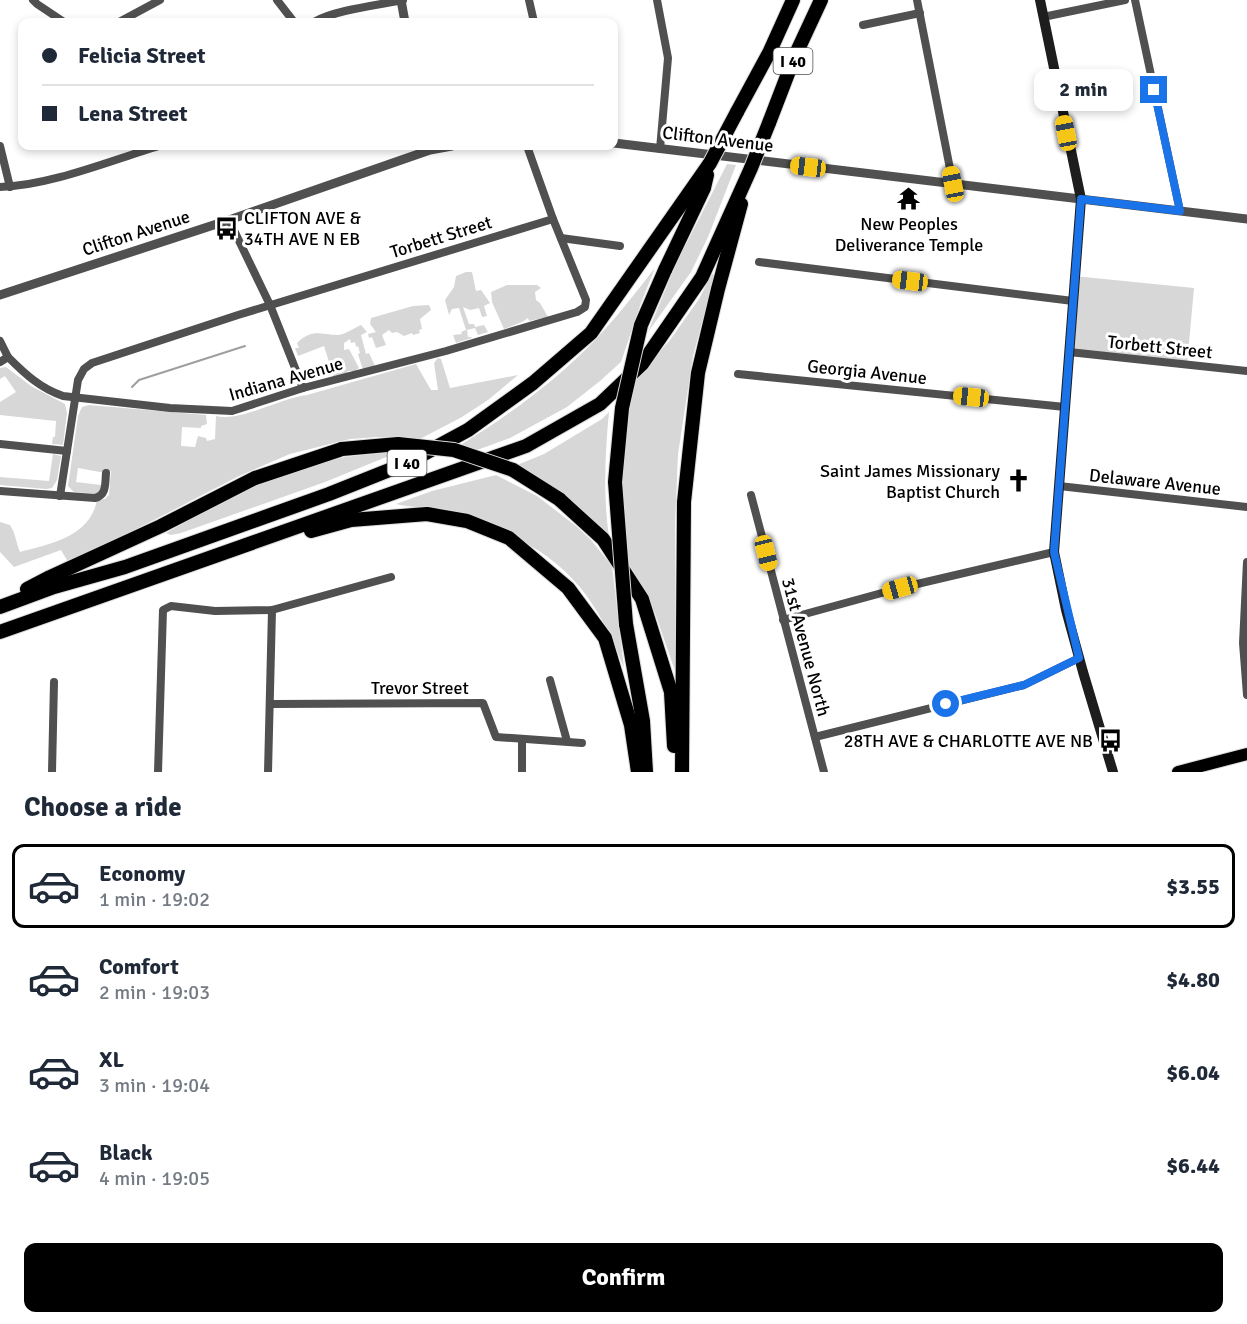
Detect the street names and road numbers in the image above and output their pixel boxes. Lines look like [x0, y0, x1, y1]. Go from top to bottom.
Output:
road number: I 40 [774, 48, 812, 74]
street label: Clifton Avenue [661, 121, 775, 157]
street label: Clifton Avenue [79, 205, 193, 261]
street label: Torbett Street [387, 211, 495, 263]
street label: Torbett Street [1106, 331, 1214, 363]
street label: Indiana Avenue [226, 352, 346, 406]
street label: Georgia Avenue [806, 355, 928, 389]
road number: I 40 [388, 450, 426, 476]
street label: Delaware Avenue [1088, 464, 1222, 500]
street label: 31st Avenue North [777, 575, 835, 719]
street label: Trevor Street [371, 677, 469, 699]

